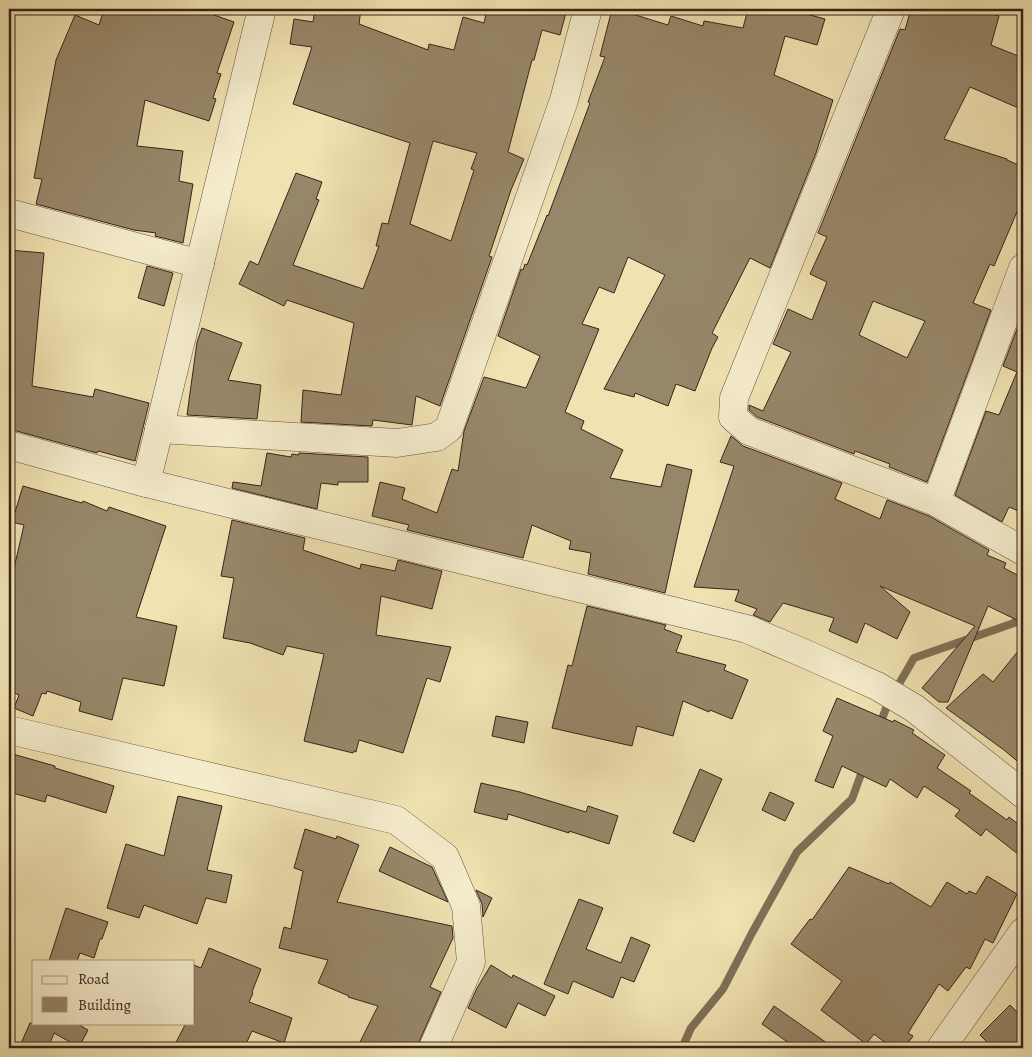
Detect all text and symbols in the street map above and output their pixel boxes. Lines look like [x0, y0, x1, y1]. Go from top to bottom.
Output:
legend [32, 960, 195, 1024]
text: Road [78, 969, 110, 989]
text: Building [78, 995, 131, 1015]

